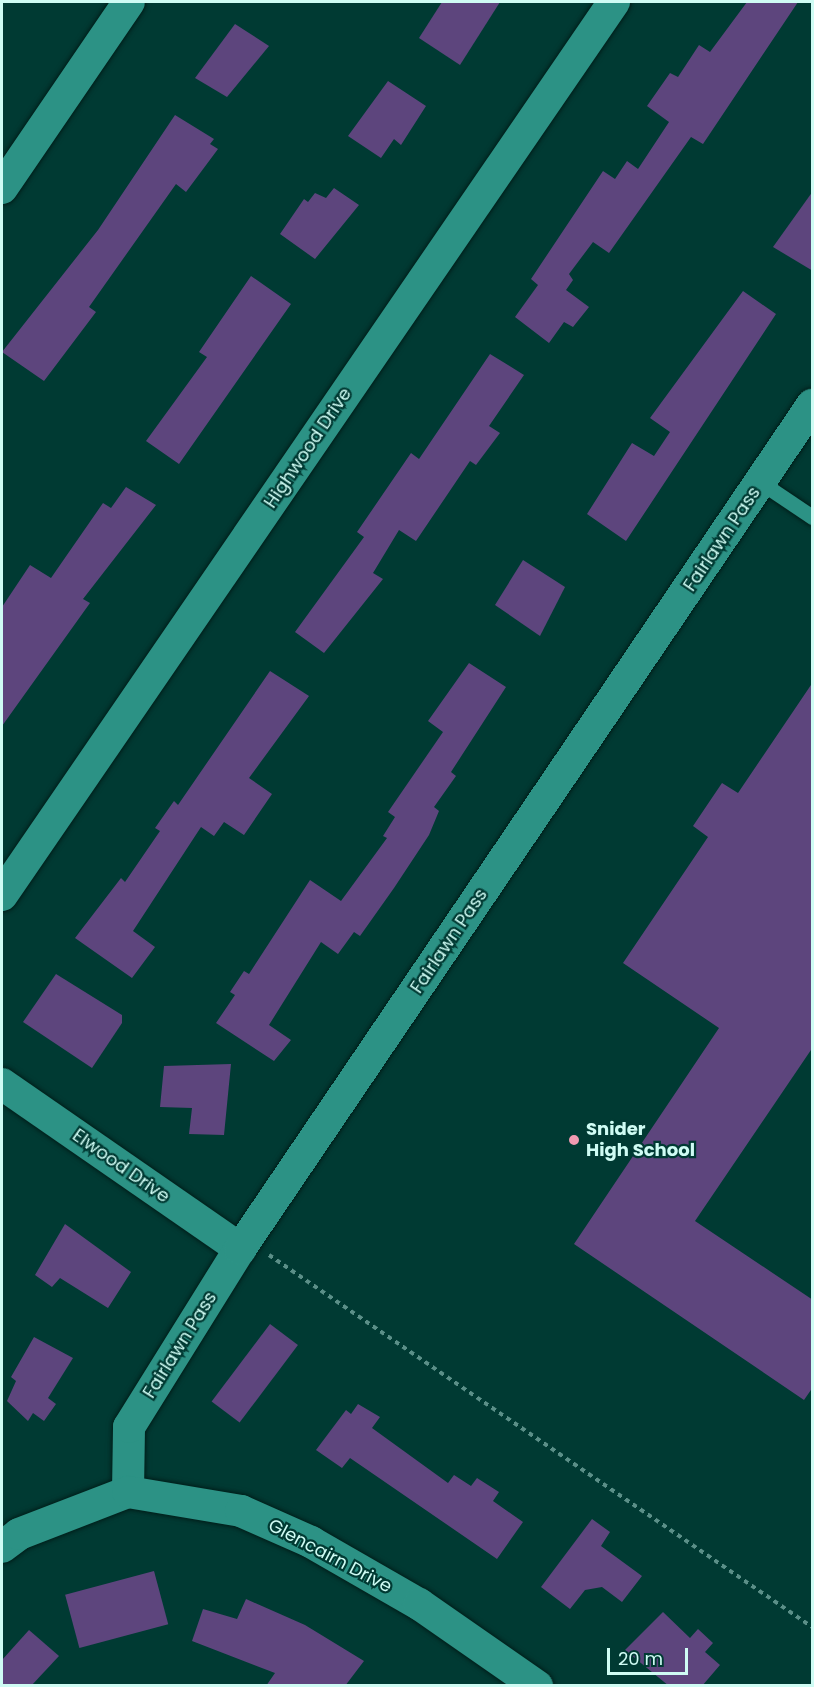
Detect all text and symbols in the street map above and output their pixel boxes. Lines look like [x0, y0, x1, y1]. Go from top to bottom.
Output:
street label: Highwood Drive [260, 384, 356, 512]
street label: Fairlawn Pass [679, 483, 765, 595]
street label: Fairlawn Pass [406, 885, 492, 997]
place label: Snider High School [586, 1119, 695, 1162]
street label: Elwood Drive [68, 1125, 174, 1207]
marker: Snider High School [567, 1133, 581, 1147]
street label: Fairlawn Pass [139, 1288, 221, 1402]
street label: Glencairn Drive [265, 1514, 395, 1598]
scale bar [610, 1636, 691, 1674]
text: 20 m [618, 1646, 663, 1671]

